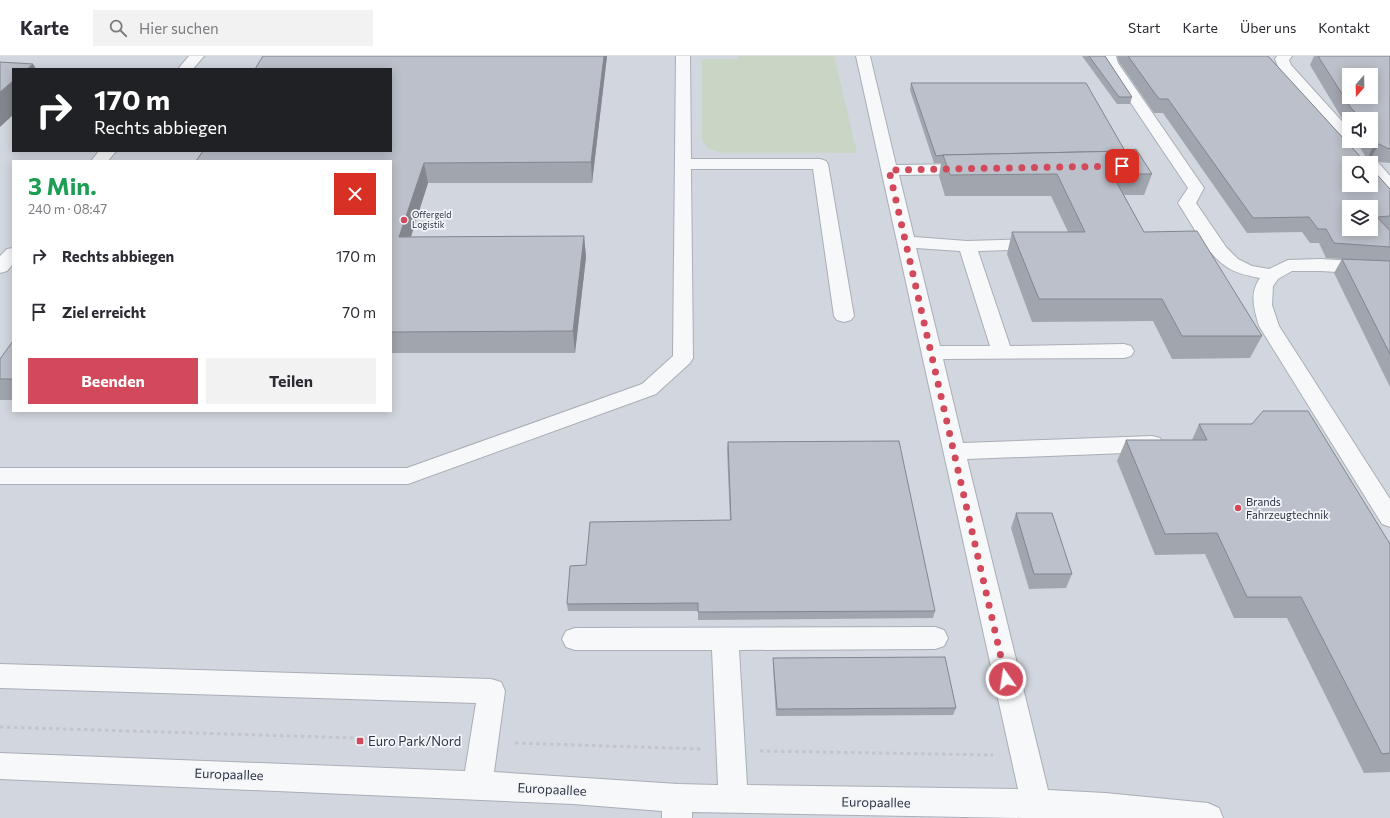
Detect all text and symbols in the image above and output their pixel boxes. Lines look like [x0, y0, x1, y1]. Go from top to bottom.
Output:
search box [93, 10, 373, 46]
text: Karte [20, 16, 69, 39]
icon: search [107, 17, 129, 39]
text: Hier suchen [139, 19, 219, 37]
text: Start [1128, 19, 1161, 36]
text: Karte [1183, 19, 1218, 36]
text: Über uns [1240, 19, 1296, 36]
text: Kontakt [1318, 19, 1370, 36]
north arrow [1342, 68, 1378, 104]
map controls [1342, 68, 1378, 236]
text: 170 m [94, 82, 170, 116]
icon: right [28, 84, 80, 136]
button: sound [1342, 112, 1378, 148]
text: Rechts abbiegen [94, 116, 227, 138]
pin [1105, 149, 1139, 183]
icon: arrive [1111, 155, 1133, 177]
button: search [1342, 156, 1378, 192]
text: 3 Min. [28, 171, 97, 200]
button: close [334, 173, 376, 215]
button: layers [1342, 200, 1378, 236]
text: 240 m · 08:47 [28, 201, 107, 217]
place label: Offergeld Logistik [412, 209, 451, 230]
marker: Offergeld Logistik [399, 215, 409, 225]
icon: right [28, 245, 50, 267]
text: Rechts abbiegen [62, 247, 174, 265]
text: 170 m [336, 247, 376, 265]
icon: arrive [28, 301, 50, 323]
text: Ziel erreicht [62, 303, 146, 321]
text: 70 m [342, 303, 376, 321]
button: Beenden [28, 358, 198, 404]
button: Teilen [206, 358, 376, 404]
place label: Brands Fahrzeugtechnik [1246, 495, 1329, 521]
marker: Brands Fahrzeugtechnik [1233, 503, 1243, 513]
position arrow [985, 658, 1027, 700]
place label: Euro Park/Nord [368, 733, 461, 749]
marker: Euro Park/Nord [355, 736, 365, 746]
street label: Europaallee [194, 765, 264, 783]
street label: Europaallee [517, 779, 587, 799]
street label: Europaallee [841, 793, 911, 811]

